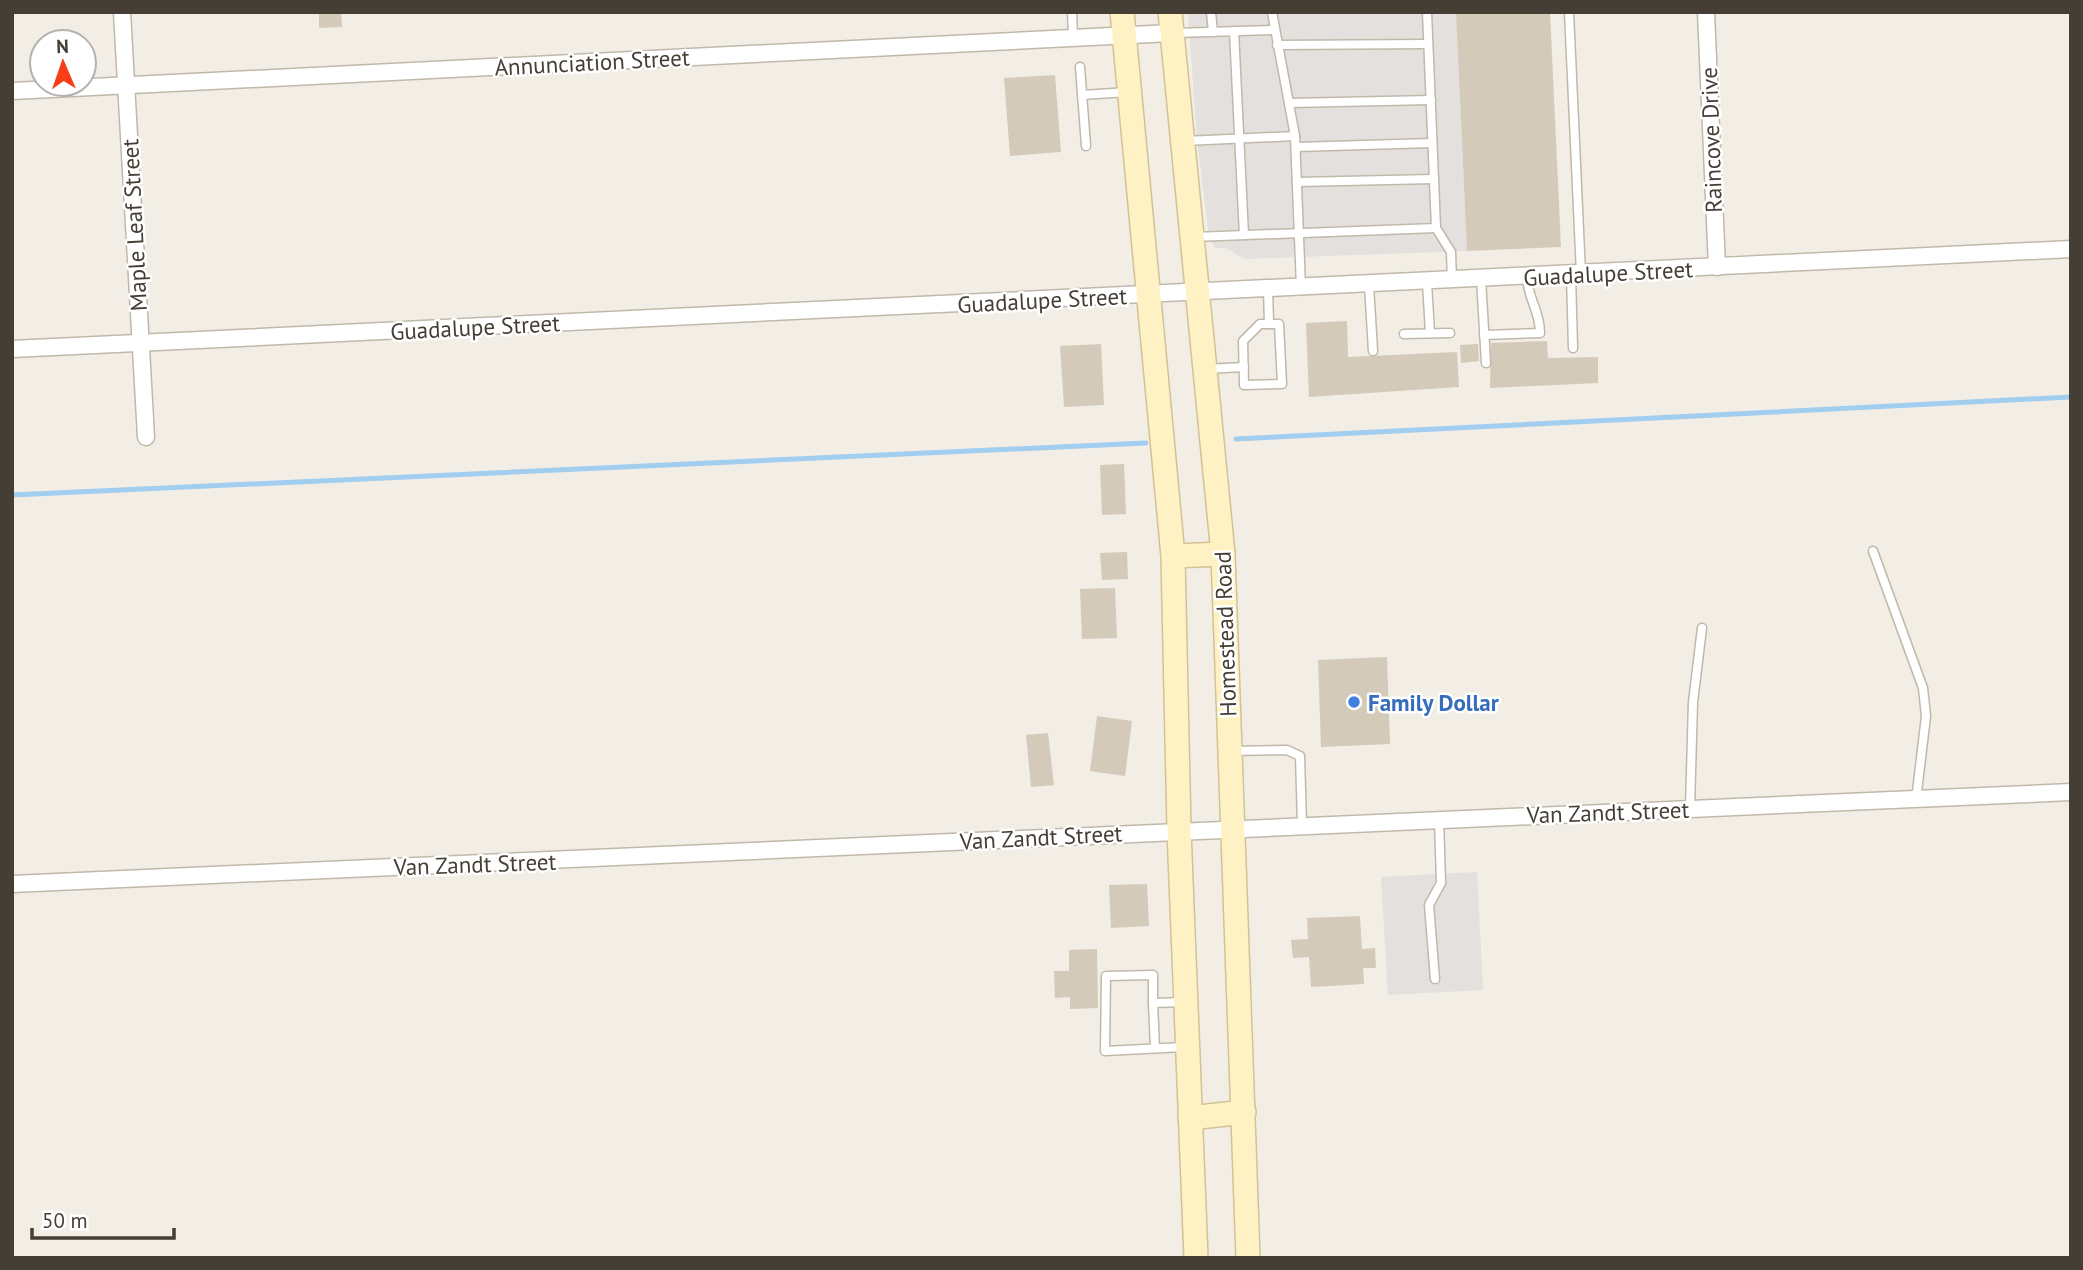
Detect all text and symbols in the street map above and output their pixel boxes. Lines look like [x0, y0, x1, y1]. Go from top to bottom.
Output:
north arrow [28, 28, 98, 98]
text: N [56, 34, 69, 58]
street label: Annunciation Street [494, 42, 690, 82]
street label: Raincove Drive [1694, 67, 1728, 213]
street label: Maple Leaf Street [115, 138, 153, 312]
street label: Guadalupe Street [1522, 254, 1694, 292]
street label: Guadalupe Street [956, 281, 1128, 319]
street label: Guadalupe Street [389, 308, 561, 346]
street label: Homestead Road [1208, 551, 1242, 717]
place label: Family Dollar [1368, 688, 1500, 717]
marker: Family Dollar [1346, 694, 1362, 710]
street label: Van Zandt Street [1525, 795, 1690, 829]
street label: Van Zandt Street [958, 818, 1123, 856]
street label: Van Zandt Street [392, 847, 557, 881]
scale bar [32, 1196, 173, 1240]
text: 50 m [42, 1207, 88, 1234]

